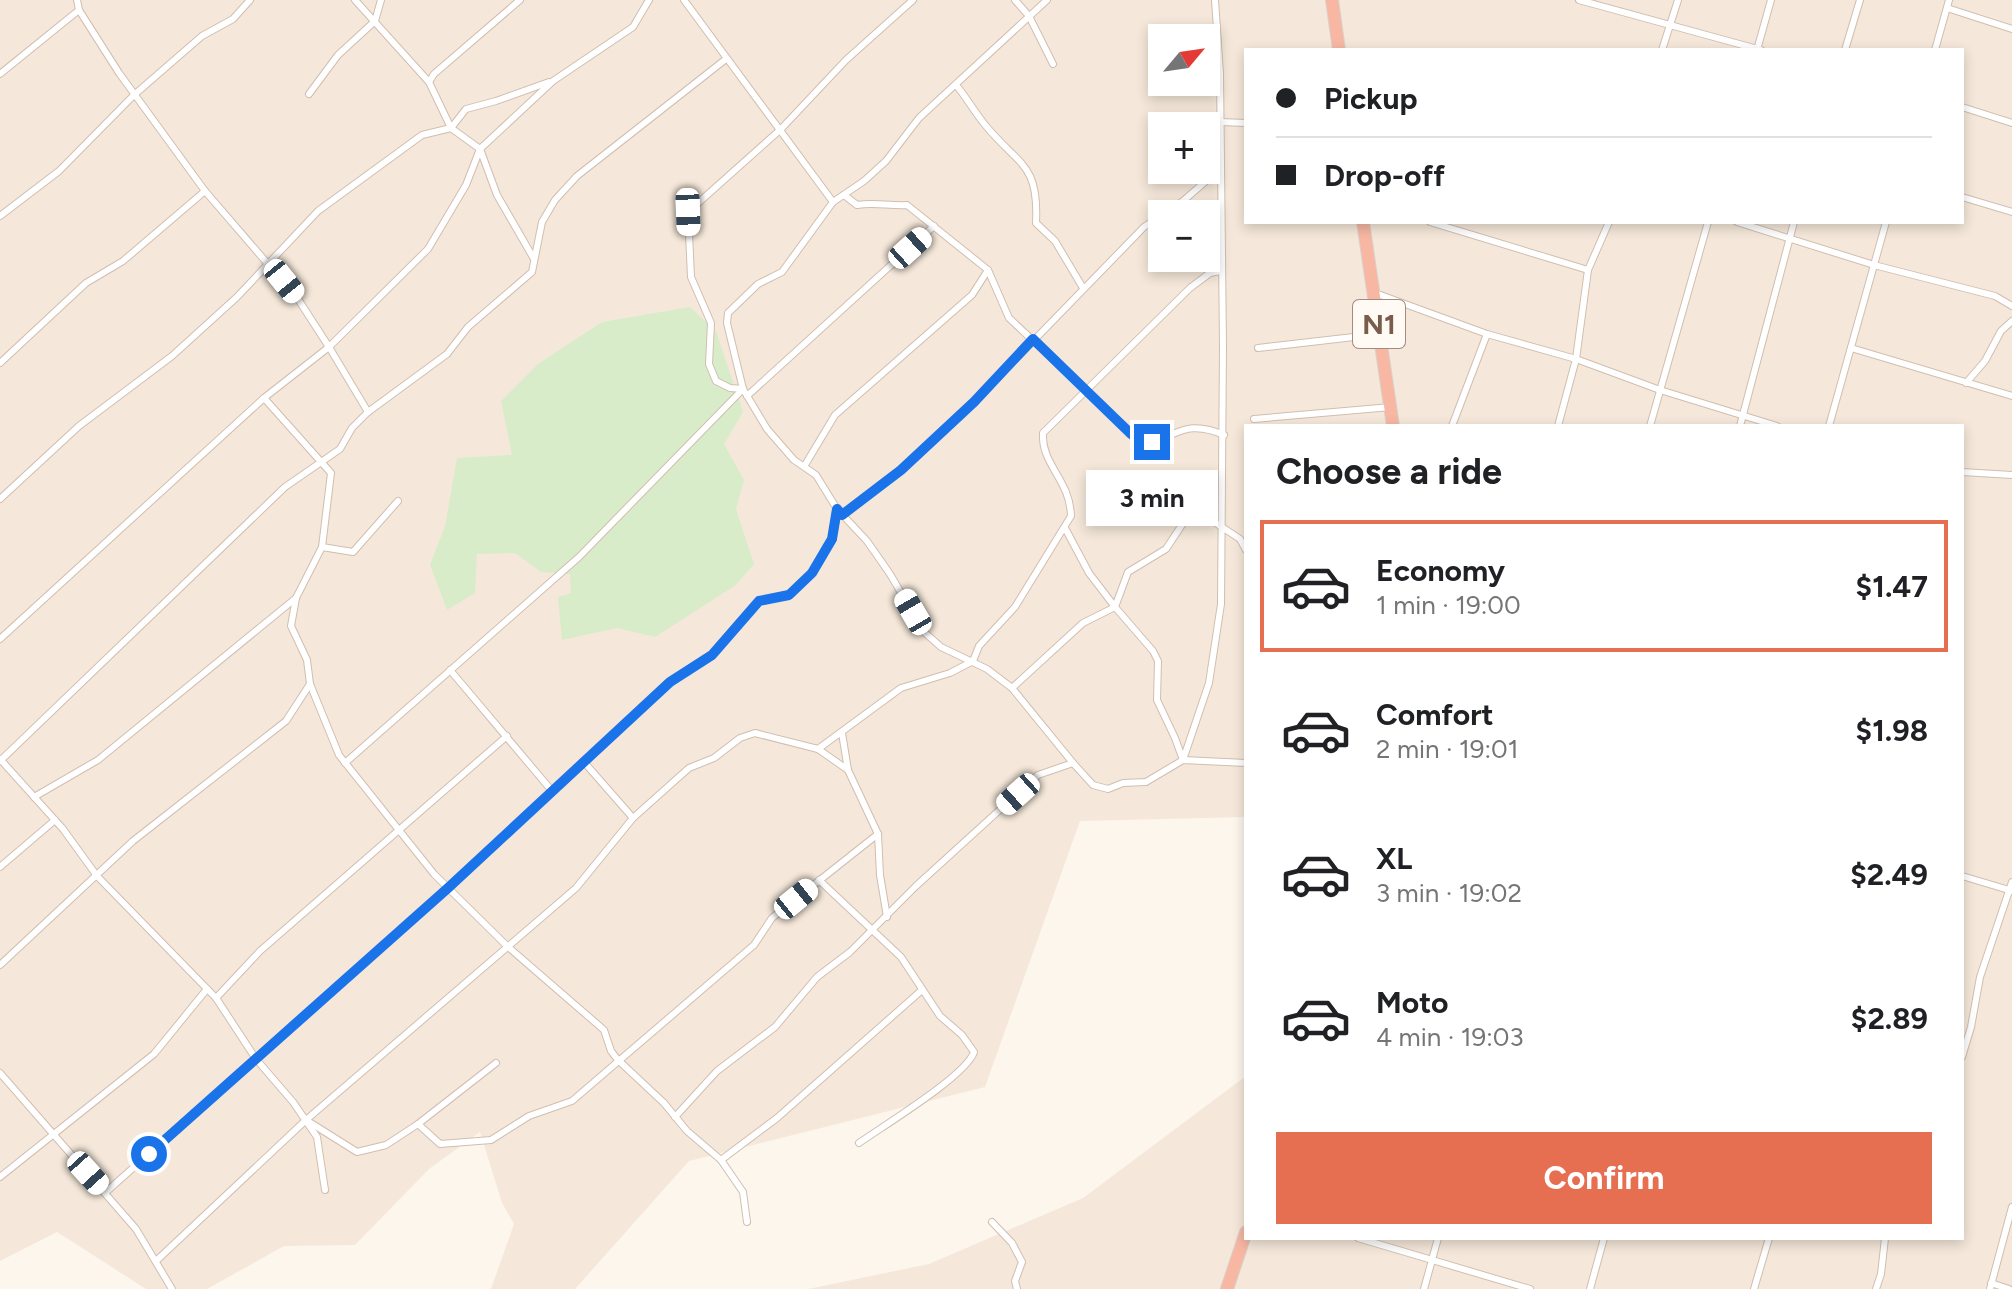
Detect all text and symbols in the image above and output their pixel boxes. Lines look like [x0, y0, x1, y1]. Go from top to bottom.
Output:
north arrow [1148, 24, 1220, 96]
map controls [1148, 24, 1220, 272]
text: Pickup [1324, 80, 1418, 117]
button: + [1148, 112, 1220, 184]
text: Drop-off [1324, 157, 1445, 194]
car [675, 188, 701, 236]
button: − [1148, 200, 1220, 272]
car [884, 223, 936, 273]
car [260, 255, 308, 307]
road number: N1 [1353, 300, 1405, 348]
route end [1134, 424, 1170, 460]
text: Choose a ride [1276, 450, 1502, 493]
callout: 3 min [1086, 470, 1218, 526]
text: 3 min [1120, 482, 1184, 514]
icon: car [1280, 550, 1352, 622]
text: Economy [1376, 552, 1505, 589]
text: $1.47 [1856, 568, 1928, 605]
car [891, 585, 935, 639]
text: 1 min · 19:00 [1376, 589, 1521, 621]
icon: car [1280, 694, 1352, 766]
text: Comfort [1376, 696, 1494, 733]
text: $1.98 [1856, 712, 1928, 749]
text: 2 min · 19:01 [1376, 733, 1519, 765]
car [992, 769, 1044, 819]
icon: car [1280, 838, 1352, 910]
text: XL [1376, 840, 1412, 877]
text: $2.49 [1850, 856, 1928, 893]
car [770, 875, 822, 923]
text: 3 min · 19:02 [1376, 877, 1522, 909]
icon: car [1280, 982, 1352, 1054]
text: Moto [1376, 984, 1448, 1021]
text: $2.89 [1851, 1000, 1928, 1037]
text: 4 min · 19:03 [1376, 1021, 1524, 1053]
button: Confirm [1276, 1132, 1932, 1224]
route start [131, 1136, 167, 1172]
car [63, 1147, 113, 1199]

